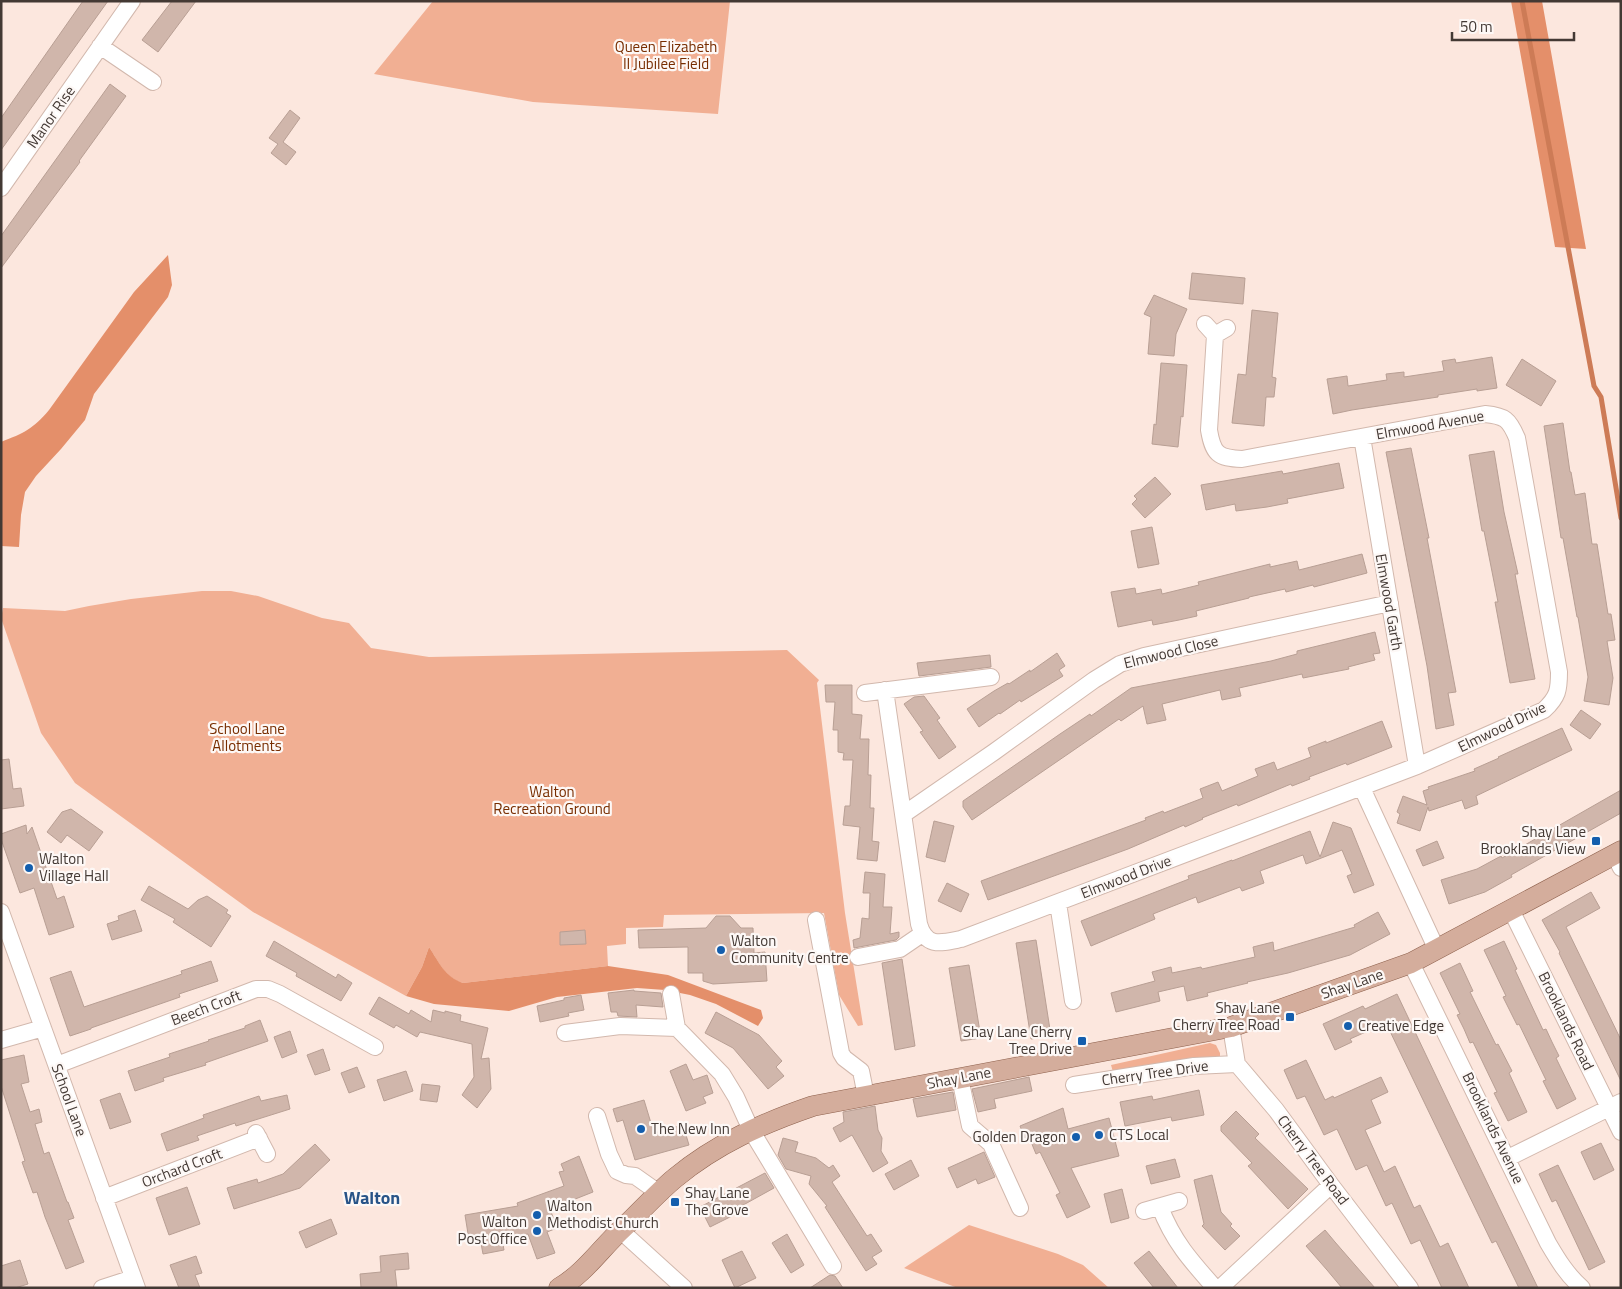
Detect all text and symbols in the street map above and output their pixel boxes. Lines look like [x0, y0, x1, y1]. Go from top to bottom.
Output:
scale bar [1452, 10, 1574, 42]
text: 50 m [1460, 15, 1493, 38]
park label: Queen Elizabeth II Jubilee Field [615, 35, 717, 75]
street label: Manor Rise [21, 81, 81, 153]
street label: Elmwood Avenue [1374, 404, 1486, 445]
street label: Elmwood Garth [1370, 552, 1409, 652]
street label: Elmwood Close [1121, 629, 1221, 674]
street label: Elmwood Drive [1454, 695, 1550, 758]
park label: School Lane Allotments [209, 717, 285, 757]
park label: Walton Recreation Ground [493, 780, 611, 820]
place label: Shay Lane Brooklands View [1481, 820, 1586, 860]
marker: Shay Lane Brooklands View [1590, 835, 1602, 847]
place label: Walton Village Hall [39, 847, 109, 887]
street label: Elmwood Drive [1077, 849, 1175, 904]
marker: Walton Village Hall [23, 862, 35, 874]
place label: Walton Community Centre [731, 929, 849, 969]
marker: Walton Community Centre [715, 944, 727, 956]
street label: Shay Lane [1318, 962, 1386, 1005]
street label: Brooklands Road [1533, 968, 1600, 1074]
street label: Beech Croft [167, 983, 245, 1031]
place label: Shay Lane Cherry Tree Road [1173, 996, 1280, 1036]
marker: Shay Lane Cherry Tree Road [1284, 1011, 1296, 1023]
place label: Creative Edge [1358, 1014, 1444, 1037]
place label: Shay Lane Cherry Tree Drive [963, 1020, 1072, 1060]
marker: Creative Edge [1342, 1020, 1354, 1032]
marker: Shay Lane Cherry Tree Drive [1076, 1035, 1088, 1047]
street label: Cherry Tree Drive [1100, 1054, 1210, 1091]
street label: School Lane [46, 1060, 93, 1139]
street label: Shay Lane [925, 1060, 993, 1095]
street label: Brooklands Avenue [1456, 1068, 1530, 1187]
street label: Cherry Tree Road [1272, 1110, 1355, 1209]
place label: The New Inn [651, 1117, 730, 1140]
marker: The New Inn [635, 1123, 647, 1135]
place label: CTS Local [1109, 1123, 1169, 1146]
place label: Golden Dragon [972, 1125, 1066, 1148]
marker: CTS Local [1093, 1129, 1105, 1141]
marker: Golden Dragon [1070, 1131, 1082, 1143]
street label: Orchard Croft [138, 1141, 226, 1193]
place label: Shay Lane The Grove [685, 1181, 750, 1221]
district label: Walton [344, 1184, 400, 1211]
place label: Walton Methodist Church [547, 1194, 659, 1234]
marker: Shay Lane The Grove [669, 1196, 681, 1208]
marker: Walton Methodist Church [531, 1209, 543, 1221]
place label: Walton Post Office [458, 1210, 527, 1250]
marker: Walton Post Office [531, 1225, 543, 1237]

